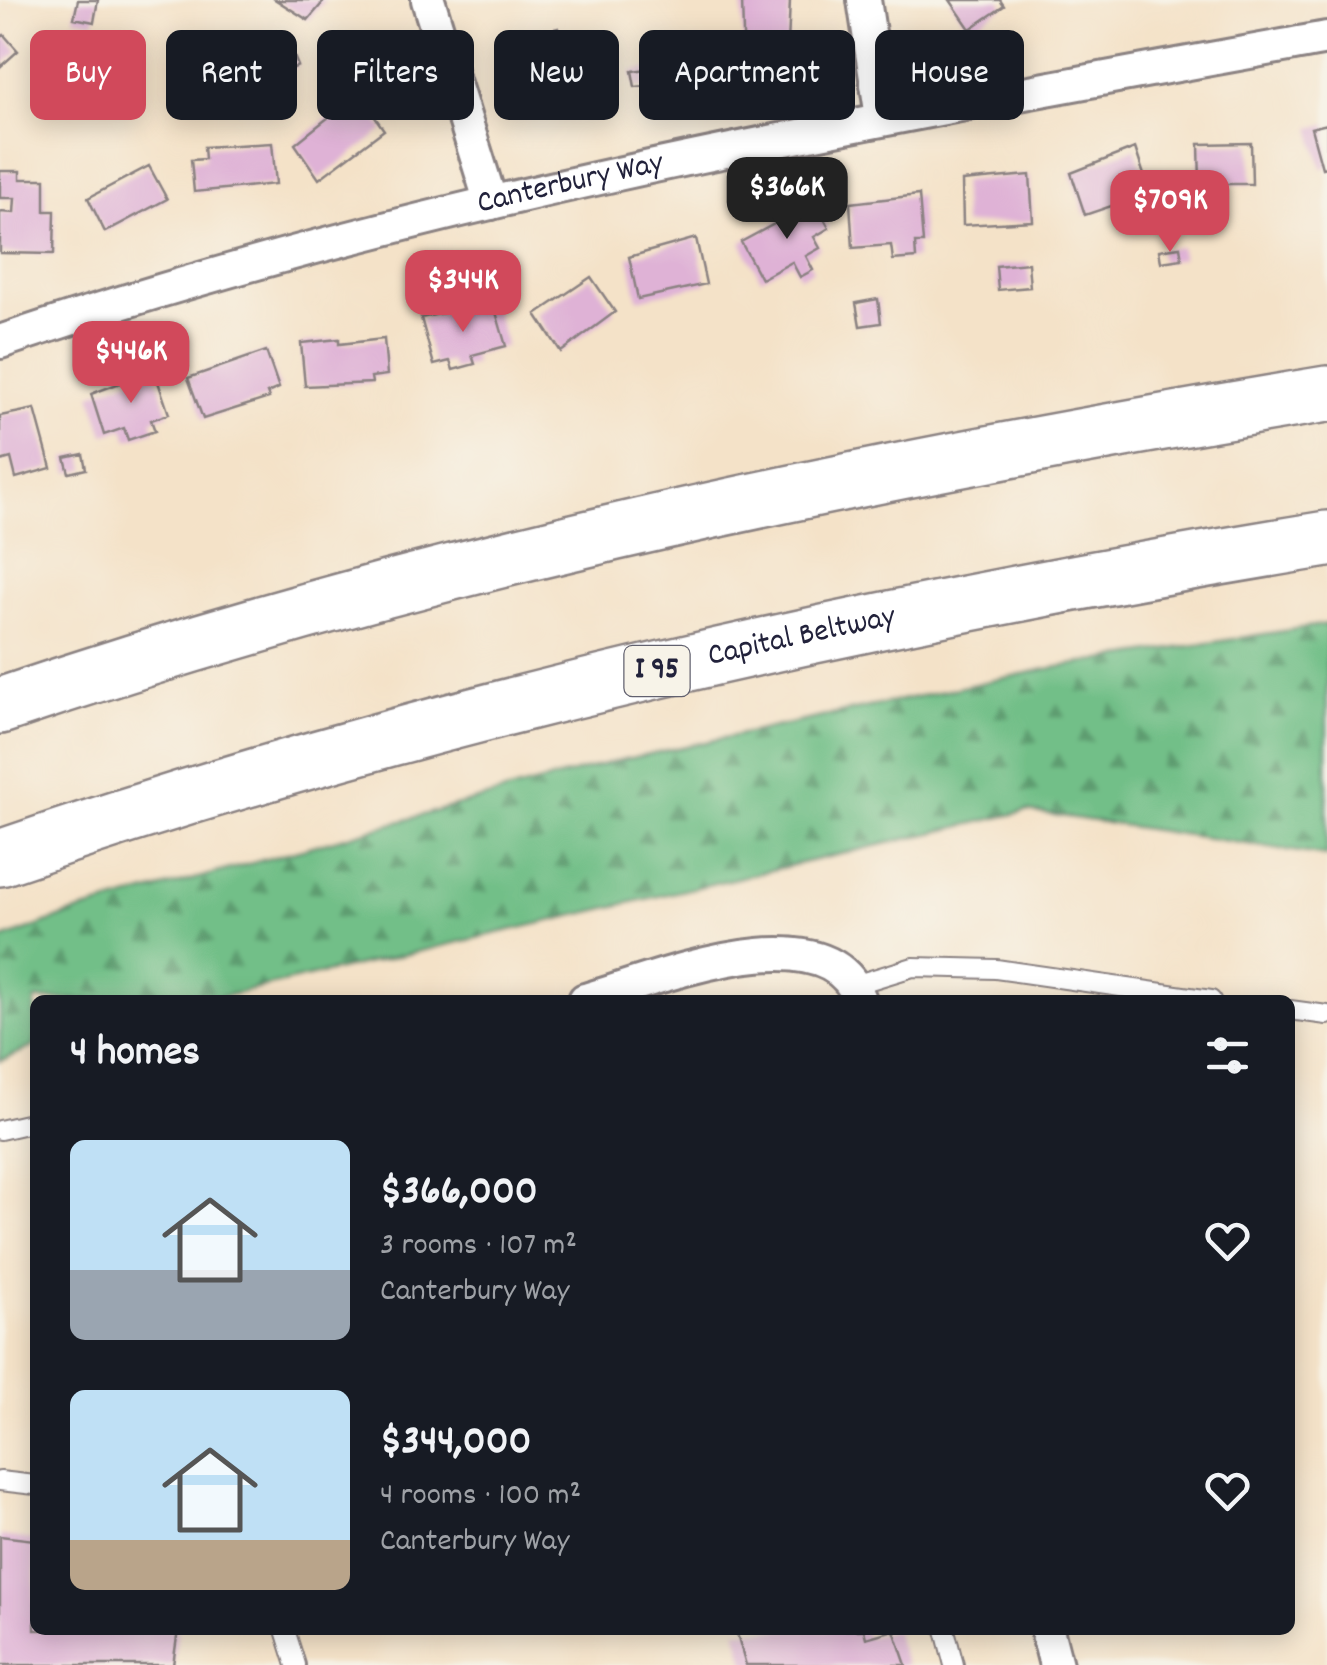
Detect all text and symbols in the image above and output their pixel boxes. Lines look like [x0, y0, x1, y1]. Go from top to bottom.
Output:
chip: Buy [30, 30, 146, 120]
chip: Rent [166, 30, 297, 120]
chip: Filters [317, 30, 474, 120]
chip: New [494, 30, 619, 120]
chip: Apartment [639, 30, 855, 120]
chip: House [875, 30, 1024, 120]
street label: Canterbury Way [473, 141, 669, 228]
pin: $366K [717, 157, 857, 242]
text: $366K [749, 166, 825, 212]
pin: $709K [1100, 170, 1240, 255]
text: $709K [1132, 179, 1208, 225]
pin: $344K [393, 250, 533, 335]
text: $344K [427, 259, 499, 305]
pin: $446K [61, 321, 201, 406]
text: $446K [94, 330, 168, 376]
street label: Capital Beltway [704, 595, 901, 681]
road number: I 95 [624, 646, 690, 696]
text: 4 homes [70, 1025, 200, 1085]
icon: filters [1200, 1028, 1255, 1083]
text: $366,000 [380, 1164, 538, 1224]
icon: home [150, 1180, 270, 1300]
icon: heart [1200, 1213, 1255, 1268]
text: 3 rooms · 107 m² [380, 1224, 577, 1270]
text: Canterbury Way [380, 1270, 570, 1316]
text: $344,000 [380, 1414, 531, 1474]
icon: home [150, 1430, 270, 1550]
icon: heart [1200, 1463, 1255, 1518]
text: 4 rooms · 100 m² [380, 1474, 581, 1520]
text: Canterbury Way [380, 1520, 570, 1566]

